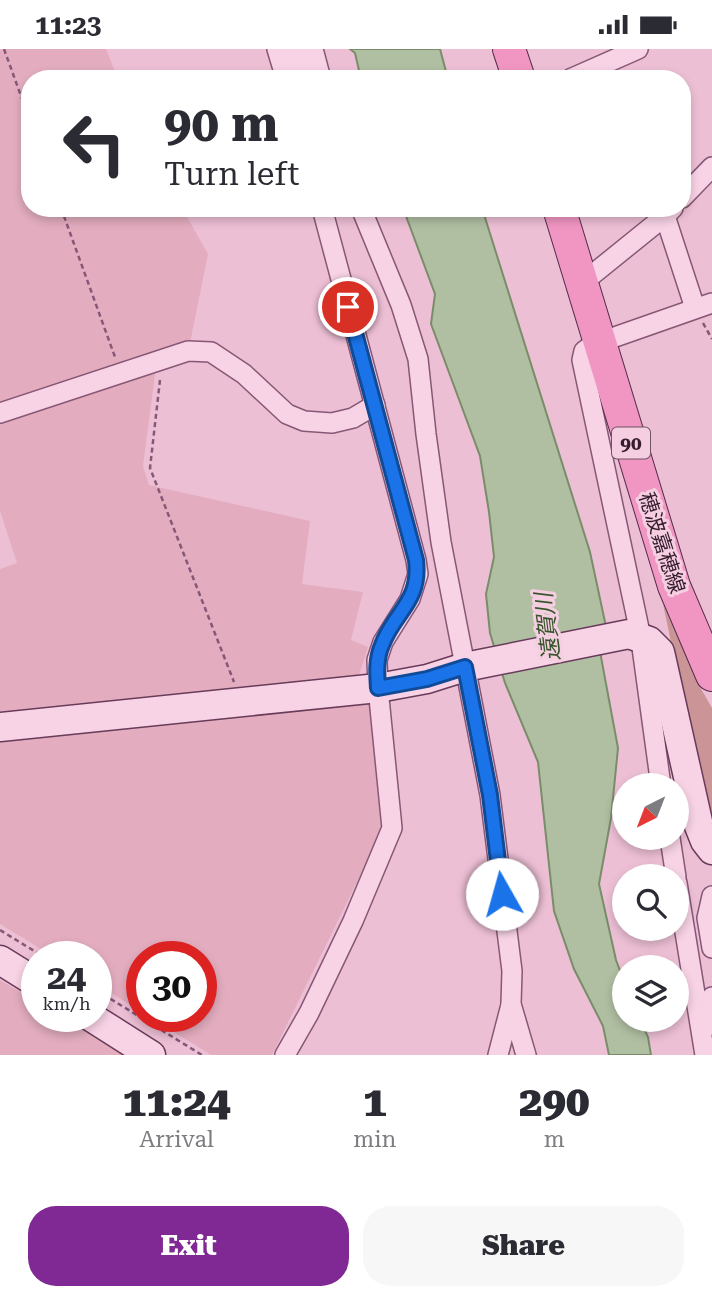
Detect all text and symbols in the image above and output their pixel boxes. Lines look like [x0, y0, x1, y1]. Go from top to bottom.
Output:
text: 11:23 [35, 10, 101, 40]
text: 90 m [164, 96, 279, 153]
icon: left [49, 98, 140, 189]
text: Turn left [164, 155, 299, 193]
pin [318, 277, 378, 337]
icon: arrive [329, 288, 367, 326]
road number: 90 [612, 427, 650, 459]
street label: 穂波嘉穂線 [634, 489, 690, 597]
water label: 遠賀川 [530, 588, 566, 663]
north arrow [612, 773, 690, 851]
map controls [612, 773, 689, 1032]
position arrow [465, 857, 539, 931]
button: search [612, 864, 689, 941]
speed limit sign: 30 [126, 941, 217, 1032]
button: layers [612, 955, 689, 1032]
text: 24 [47, 957, 86, 998]
text: km/h [42, 993, 91, 1014]
text: 11:24 [123, 1077, 231, 1126]
text: 1 [363, 1077, 387, 1126]
text: 290 [519, 1077, 589, 1126]
text: Arrival [139, 1126, 214, 1153]
text: min [353, 1126, 396, 1153]
text: m [544, 1126, 565, 1153]
button: Exit [28, 1206, 349, 1286]
button: Share [363, 1206, 684, 1286]

